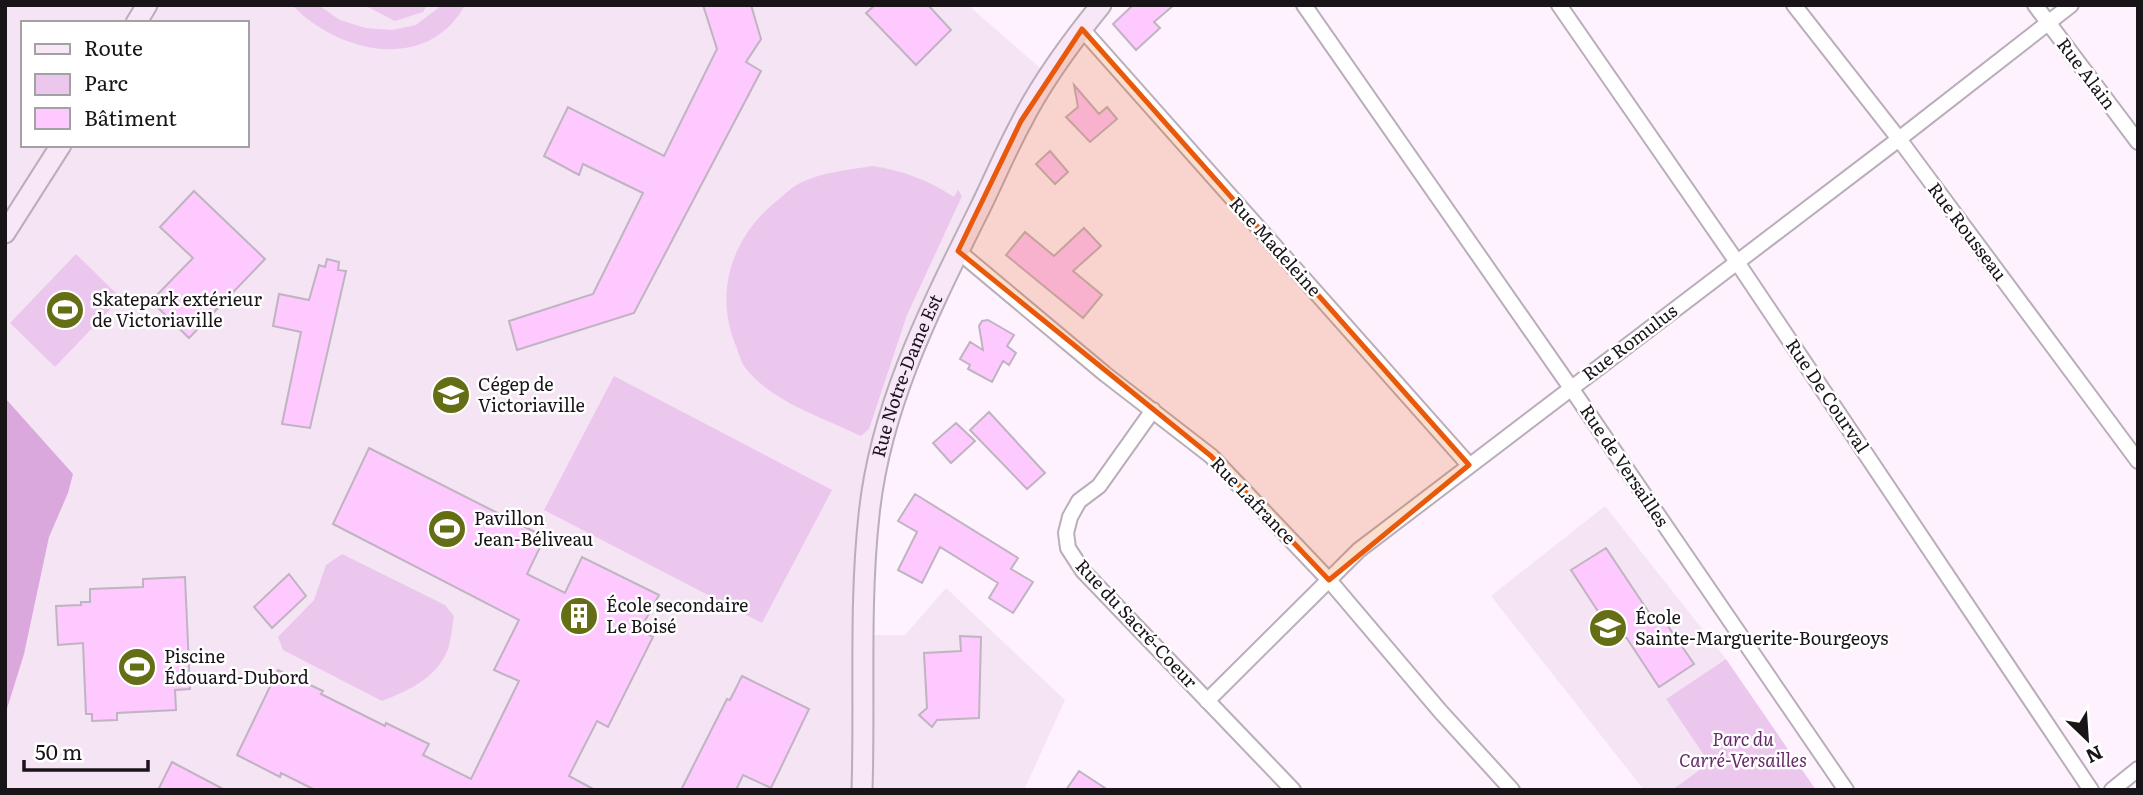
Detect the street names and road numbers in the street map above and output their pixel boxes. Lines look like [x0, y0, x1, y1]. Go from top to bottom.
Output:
street label: Rue Alain [2051, 32, 2123, 115]
street label: Rue Rousseau [1922, 176, 2014, 286]
street label: Rue Madeleine [1224, 190, 1328, 302]
street label: Rue Notre-Dame Est [864, 289, 948, 460]
street label: Rue Romulus [1576, 297, 1682, 387]
street label: Rue De Courval [1780, 333, 1876, 458]
street label: Rue de Versailles [1574, 399, 1676, 532]
street label: Rue Lafrance [1205, 450, 1303, 550]
street label: Rue du Sacré-Coeur [1070, 552, 1205, 694]

